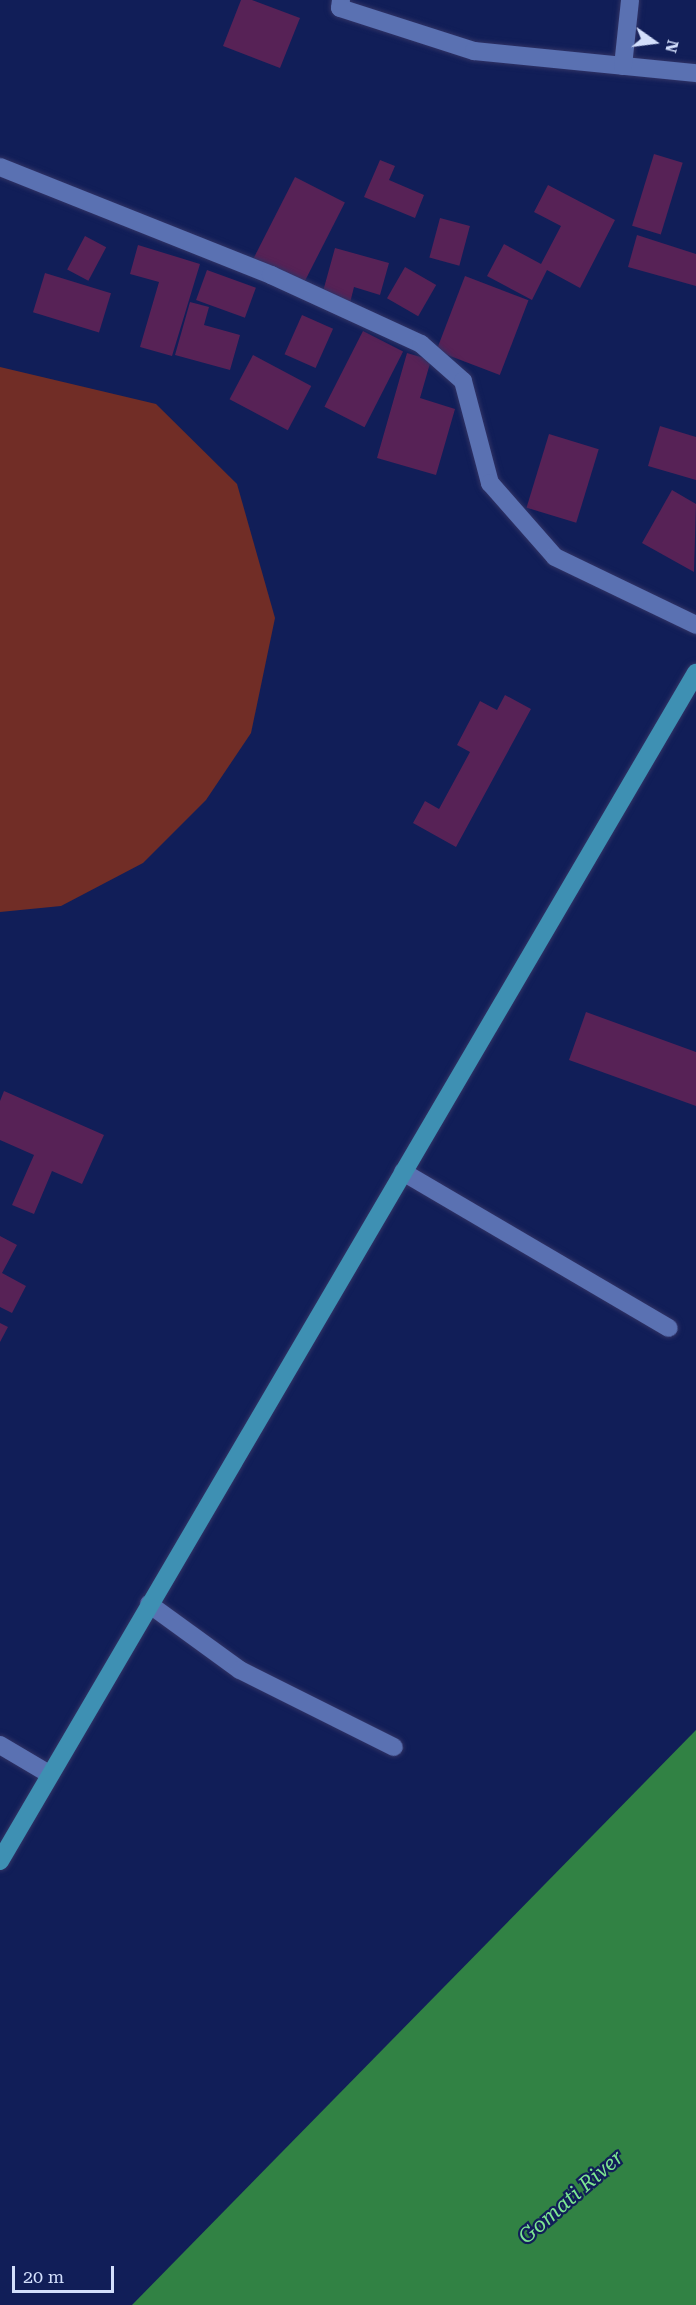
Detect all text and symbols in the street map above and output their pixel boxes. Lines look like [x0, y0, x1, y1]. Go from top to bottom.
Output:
north arrow [624, 12, 684, 72]
text: N [661, 38, 683, 55]
water label: Gomati River [514, 2145, 628, 2249]
scale bar [15, 2254, 117, 2292]
text: 20 m [23, 2266, 64, 2287]

